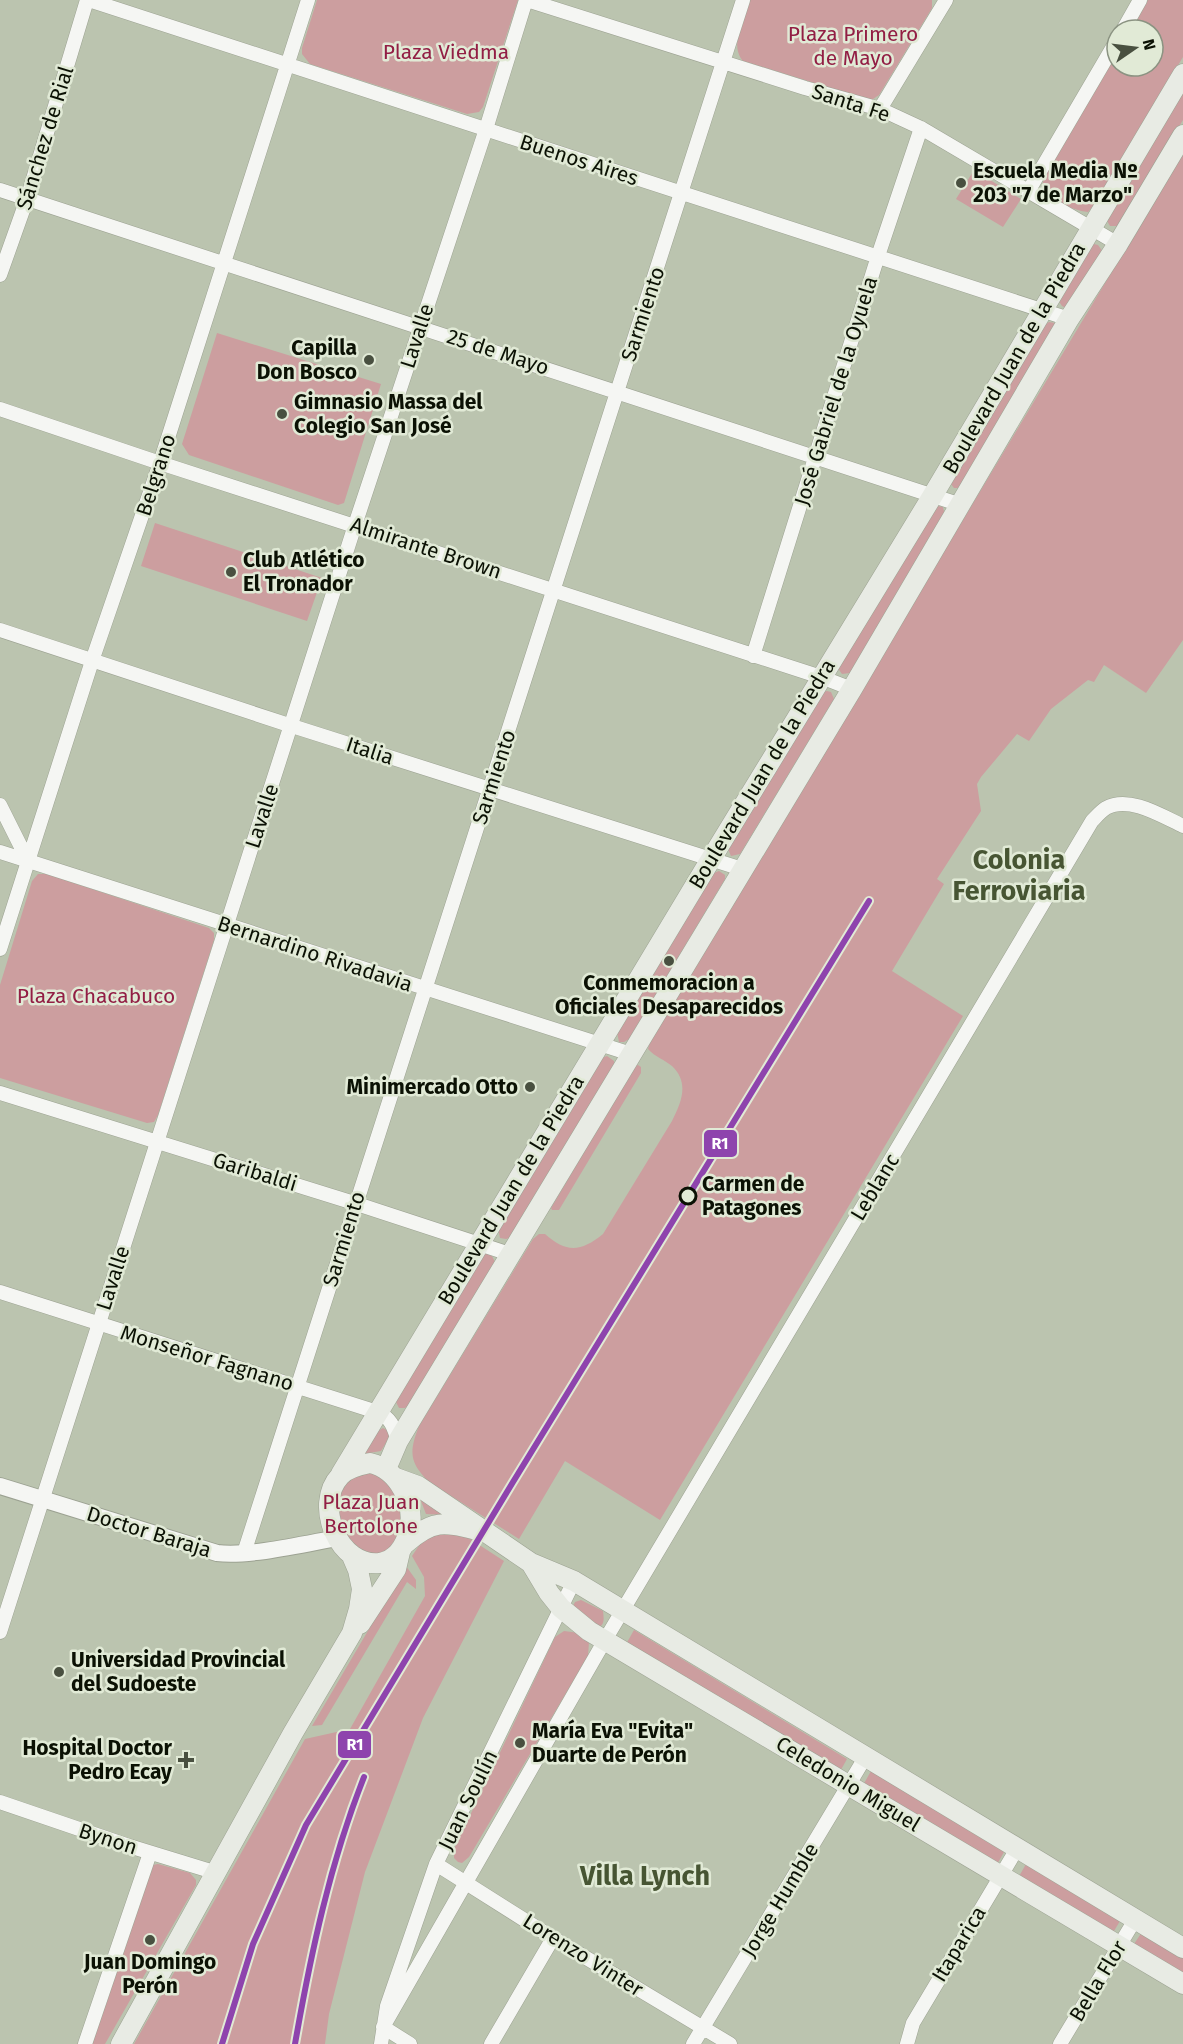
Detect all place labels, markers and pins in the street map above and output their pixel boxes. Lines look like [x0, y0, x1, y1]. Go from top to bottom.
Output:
place label: Escuela Media Nº 203 "7 de Marzo" [973, 158, 1138, 208]
marker: Escuela Media Nº 203 "7 de Marzo" [954, 176, 968, 190]
place label: Capilla Don Bosco [257, 335, 357, 385]
marker: Capilla Don Bosco [362, 353, 376, 367]
place label: Gimnasio Massa del Colegio San José [294, 389, 483, 439]
marker: Gimnasio Massa del Colegio San José [275, 407, 289, 421]
place label: Club Atlético El Tronador [243, 547, 365, 597]
marker: Club Atlético El Tronador [224, 565, 238, 579]
marker: Conmemoracion a Oficiales Desaparecidos [662, 954, 676, 968]
place label: Conmemoracion a Oficiales Desaparecidos [555, 970, 783, 1020]
place label: Minimercado Otto [347, 1074, 518, 1100]
marker: Minimercado Otto [523, 1080, 537, 1094]
place label: Carmen de Patagones [702, 1171, 805, 1221]
marker: Carmen de Patagones [679, 1187, 697, 1205]
place label: Universidad Provincial del Sudoeste [71, 1647, 286, 1697]
marker: Universidad Provincial del Sudoeste [52, 1665, 66, 1679]
place label: María Eva "Evita" Duarte de Perón [532, 1718, 693, 1768]
place label: Hospital Doctor Pedro Ecay [22, 1735, 173, 1785]
marker: María Eva "Evita" Duarte de Perón [513, 1736, 527, 1750]
marker: Hospital Doctor Pedro Ecay [177, 1751, 195, 1769]
marker: Juan Domingo Perón [143, 1933, 157, 1947]
place label: Juan Domingo Perón [83, 1949, 216, 1999]

